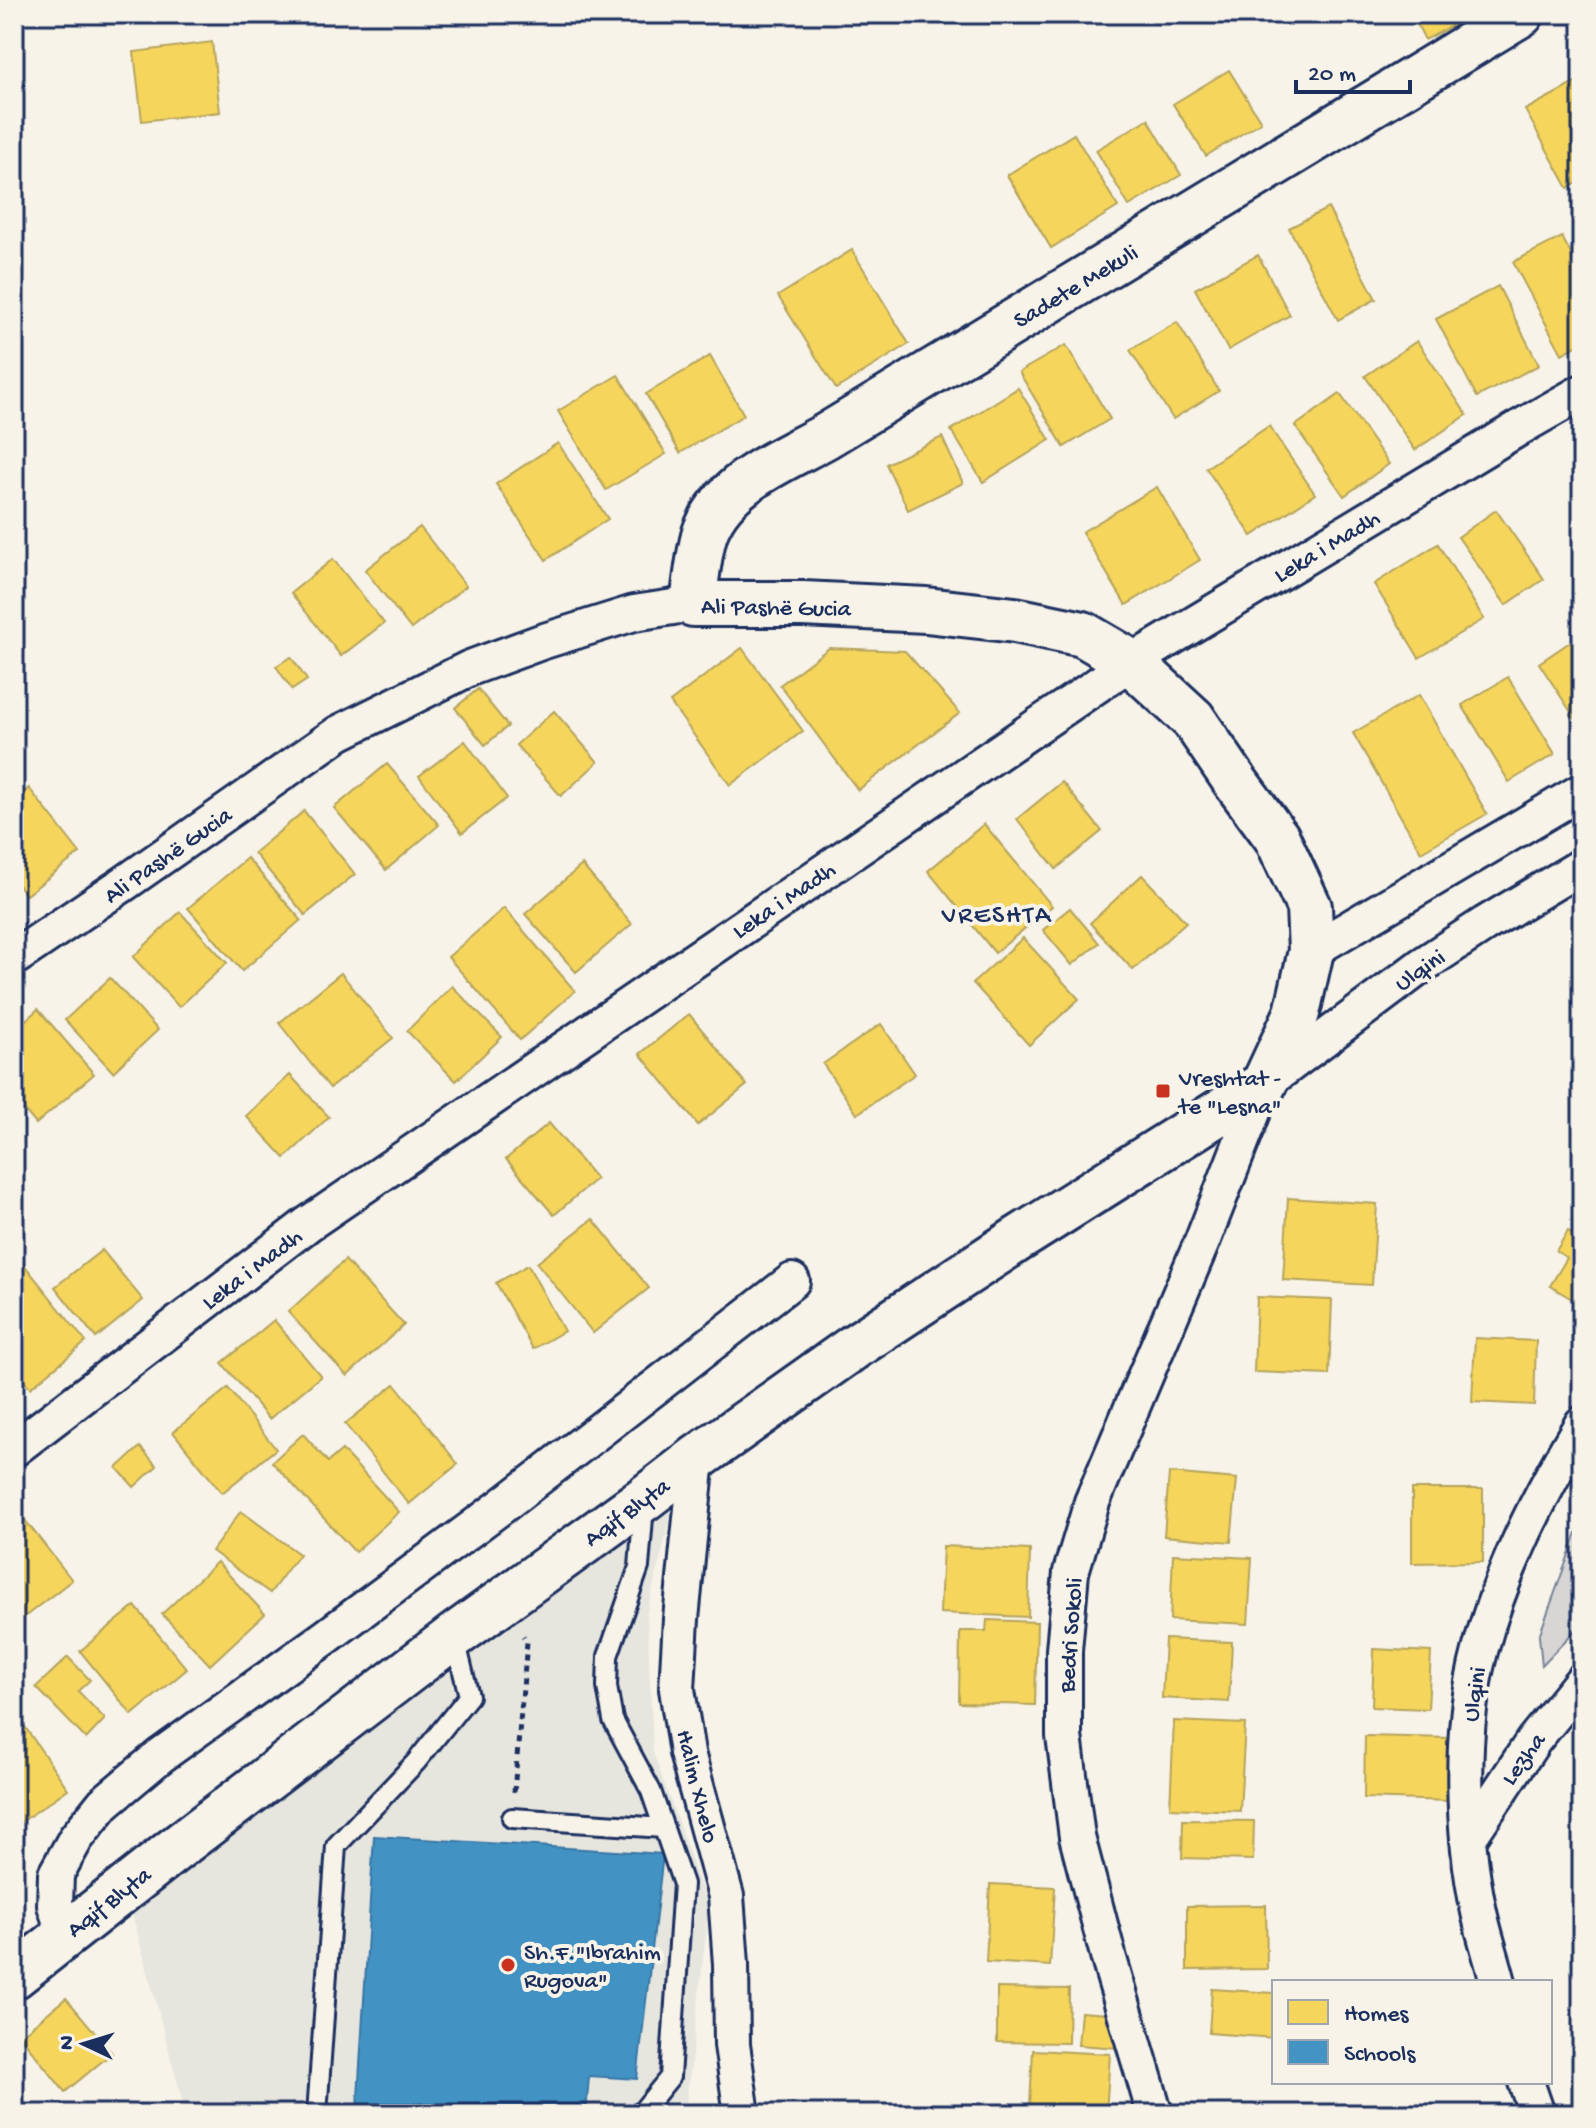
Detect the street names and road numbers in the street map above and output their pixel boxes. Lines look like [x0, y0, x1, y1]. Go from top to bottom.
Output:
street label: Sadete Mekuli [1009, 239, 1144, 337]
street label: Leka i Madh [1269, 505, 1386, 591]
street label: Ali Pashë Gucia [701, 594, 852, 625]
street label: Ali Pashë Gucia [99, 802, 239, 912]
street label: Leka i Madh [728, 857, 842, 947]
street label: Ulqini [1390, 944, 1452, 1000]
street label: Leka i Madh [197, 1223, 309, 1318]
street label: Aqif Blyta [579, 1473, 677, 1555]
street label: Bedri Sokoli [1054, 1577, 1091, 1695]
street label: Ulqini [1458, 1665, 1495, 1724]
street label: Halim Xhelo [668, 1727, 724, 1847]
street label: Lezha [1496, 1728, 1554, 1792]
street label: Aqif Blyta [62, 1861, 159, 1946]

